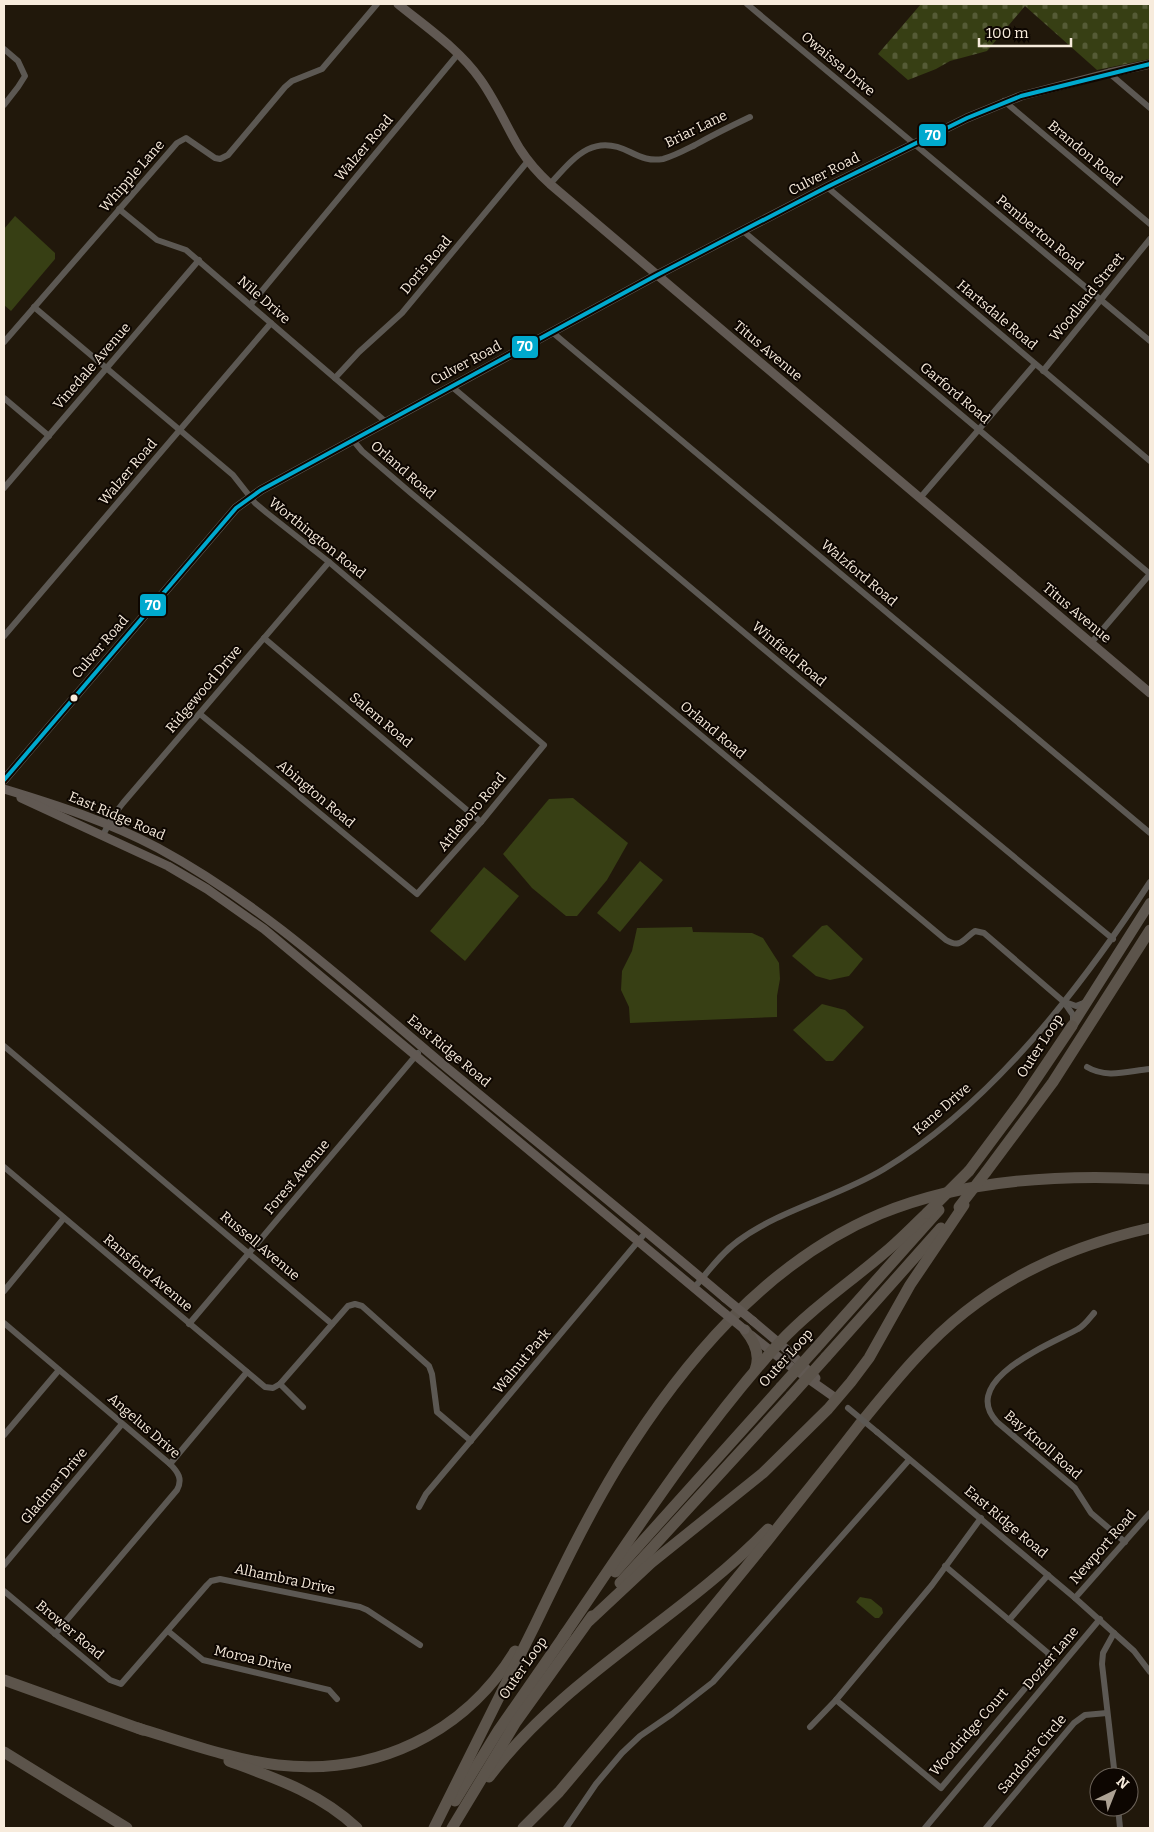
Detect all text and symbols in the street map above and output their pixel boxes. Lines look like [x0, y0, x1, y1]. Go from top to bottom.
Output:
scale bar [979, 15, 1072, 47]
text: 100 m [986, 24, 1029, 42]
street label: Owaissa Drive [798, 28, 878, 100]
street label: Briar Lane [662, 107, 730, 151]
street label: Walzer Road [331, 111, 397, 185]
street label: Brandon Road [1044, 117, 1126, 189]
line badge: 70 [918, 123, 947, 147]
text: 70 [925, 127, 941, 144]
street label: Whipple Lane [96, 136, 168, 216]
street label: Culver Road [785, 149, 863, 199]
street label: Pemberton Road [993, 192, 1087, 274]
street label: Doris Road [397, 232, 455, 298]
street label: Woodland Street [1046, 249, 1128, 345]
street label: Nile Drive [234, 273, 294, 327]
street label: Hartsdale Road [953, 276, 1041, 354]
street label: Titus Avenue [730, 317, 806, 385]
street label: Vinedale Avenue [50, 319, 134, 413]
line badge: 70 [511, 335, 539, 359]
street label: Culver Road [428, 337, 504, 389]
text: 70 [517, 338, 533, 355]
street label: Garford Road [916, 359, 994, 427]
street label: Walzer Road [95, 435, 161, 509]
street label: Orland Road [367, 437, 439, 503]
street label: Worthington Road [265, 494, 369, 582]
street label: Walzford Road [817, 536, 901, 610]
street label: Titus Avenue [1039, 579, 1115, 647]
line badge: 70 [139, 593, 167, 617]
text: 70 [145, 597, 161, 614]
street label: Culver Road [68, 612, 132, 682]
street label: Winfield Road [748, 618, 830, 690]
street label: Ridgewood Drive [162, 642, 246, 736]
street label: Salem Road [346, 689, 416, 751]
unlabelled marker [69, 693, 79, 703]
street label: Orland Road [677, 698, 749, 762]
street label: Abington Road [274, 757, 358, 831]
street label: Attleboro Road [434, 769, 510, 855]
street label: East Ridge Road [66, 788, 168, 844]
street label: East Ridge Road [404, 1011, 494, 1091]
street label: Outer Loop [1013, 1011, 1067, 1081]
street label: Kane Drive [910, 1079, 974, 1139]
street label: Forest Avenue [261, 1136, 333, 1218]
street label: Russell Avenue [217, 1208, 303, 1284]
street label: Ransford Avenue [100, 1231, 196, 1315]
street label: Walnut Park [490, 1325, 554, 1397]
street label: Outer Loop [755, 1325, 817, 1391]
street label: Angelus Drive [104, 1390, 184, 1462]
street label: Bay Knoll Road [1001, 1407, 1085, 1483]
street label: Gladmar Drive [17, 1444, 91, 1528]
street label: East Ridge Road [961, 1482, 1051, 1562]
street label: Newport Road [1066, 1506, 1140, 1588]
street label: Alhambra Drive [233, 1560, 337, 1598]
street label: Brower Road [33, 1597, 107, 1663]
street label: Dozier Lane [1020, 1623, 1082, 1693]
street label: Outer Loop [495, 1633, 551, 1703]
street label: Moroa Drive [213, 1642, 293, 1676]
street label: Woodridge Court [926, 1685, 1012, 1779]
street label: Sandoris Circle [994, 1711, 1070, 1797]
north arrow [1089, 1767, 1139, 1817]
text: N [1113, 1773, 1132, 1793]

